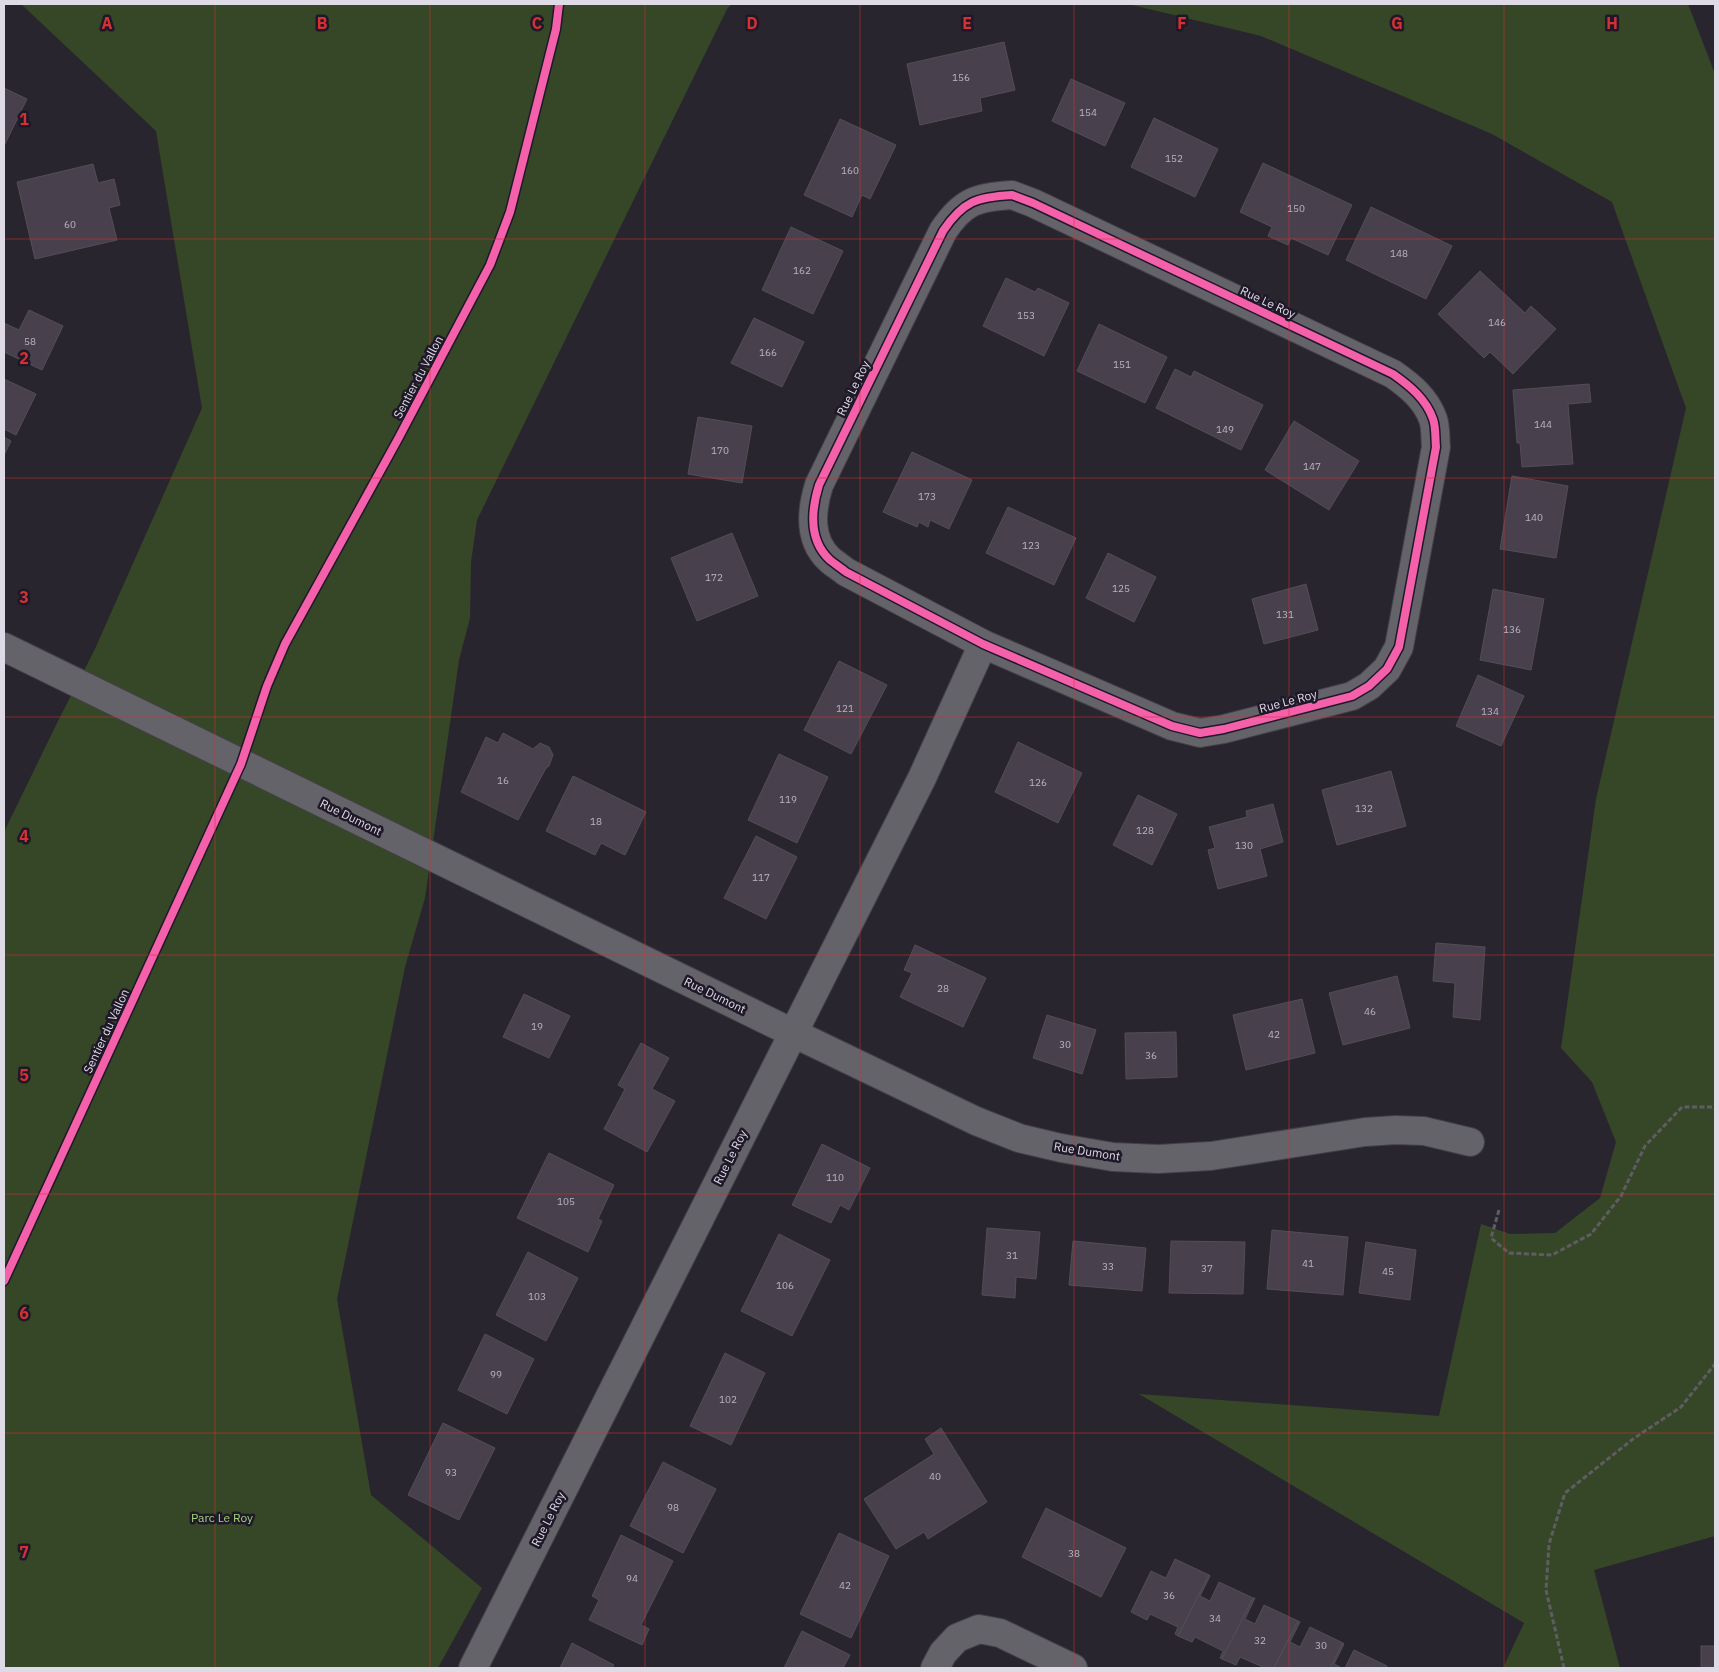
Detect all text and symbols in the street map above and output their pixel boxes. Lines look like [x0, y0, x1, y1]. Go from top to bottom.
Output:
text: A [102, 13, 113, 33]
text: B [317, 13, 328, 33]
text: C [532, 13, 542, 33]
text: D [746, 13, 758, 33]
text: E [962, 13, 972, 33]
text: F [1177, 13, 1187, 33]
text: G [1391, 13, 1403, 33]
text: H [1606, 13, 1618, 33]
house number: 156 [952, 71, 970, 84]
house number: 154 [1079, 106, 1097, 119]
text: 1 [19, 109, 29, 129]
house number: 152 [1165, 152, 1183, 165]
house number: 160 [841, 164, 859, 177]
house number: 150 [1287, 202, 1305, 215]
house number: 60 [64, 218, 76, 231]
house number: 148 [1390, 247, 1408, 260]
house number: 162 [793, 264, 811, 277]
street label: Rue Le Roy [1238, 283, 1298, 321]
house number: 153 [1017, 309, 1035, 322]
house number: 146 [1488, 316, 1506, 329]
street label: Sentier du Vallon [390, 333, 446, 421]
house number: 58 [24, 335, 36, 348]
house number: 166 [759, 346, 777, 359]
text: 2 [19, 348, 29, 368]
street label: Rue Le Roy [833, 358, 873, 418]
house number: 151 [1113, 358, 1131, 371]
house number: 144 [1534, 418, 1552, 431]
house number: 149 [1216, 423, 1234, 436]
house number: 170 [711, 444, 729, 457]
house number: 147 [1303, 460, 1321, 473]
house number: 173 [918, 490, 936, 503]
house number: 140 [1525, 511, 1543, 524]
house number: 123 [1022, 539, 1040, 552]
house number: 172 [705, 571, 723, 584]
house number: 125 [1112, 582, 1130, 595]
text: 3 [19, 587, 29, 607]
house number: 131 [1276, 608, 1294, 621]
house number: 136 [1503, 623, 1521, 636]
street label: Rue Le Roy [1257, 686, 1319, 716]
house number: 121 [836, 702, 854, 715]
house number: 134 [1481, 705, 1499, 718]
house number: 16 [497, 774, 509, 787]
house number: 126 [1029, 776, 1047, 789]
house number: 119 [779, 793, 797, 806]
street label: Rue Dumont [318, 796, 384, 838]
house number: 132 [1355, 802, 1373, 815]
house number: 18 [590, 815, 602, 828]
house number: 128 [1136, 824, 1154, 837]
text: 4 [19, 826, 29, 846]
house number: 130 [1235, 839, 1253, 852]
house number: 117 [752, 871, 770, 884]
street label: Rue Dumont [682, 974, 748, 1016]
house number: 28 [937, 982, 949, 995]
street label: Sentier du Vallon [80, 986, 132, 1076]
house number: 46 [1364, 1005, 1376, 1018]
house number: 19 [531, 1020, 543, 1033]
house number: 42 [1268, 1028, 1280, 1041]
house number: 30 [1059, 1038, 1071, 1051]
house number: 36 [1145, 1049, 1157, 1062]
text: 5 [19, 1065, 29, 1085]
street label: Rue Le Roy [710, 1127, 750, 1187]
street label: Rue Dumont [1053, 1138, 1121, 1164]
house number: 110 [826, 1171, 844, 1184]
house number: 105 [557, 1195, 575, 1208]
house number: 31 [1006, 1249, 1018, 1262]
house number: 41 [1302, 1257, 1314, 1270]
house number: 33 [1102, 1260, 1114, 1273]
house number: 37 [1201, 1262, 1213, 1275]
house number: 45 [1382, 1265, 1394, 1278]
house number: 106 [776, 1279, 794, 1292]
house number: 103 [528, 1290, 546, 1303]
text: 6 [19, 1303, 29, 1323]
house number: 99 [490, 1368, 502, 1381]
house number: 102 [719, 1393, 737, 1406]
house number: 93 [445, 1466, 457, 1479]
house number: 40 [929, 1470, 941, 1483]
street label: Rue Le Roy [528, 1489, 568, 1549]
house number: 98 [667, 1501, 679, 1514]
park label: Parc Le Roy [191, 1510, 253, 1525]
text: 7 [19, 1542, 29, 1562]
house number: 38 [1068, 1547, 1080, 1560]
house number: 94 [626, 1572, 638, 1585]
house number: 42 [839, 1579, 851, 1592]
house number: 36 [1163, 1589, 1175, 1602]
house number: 34 [1209, 1612, 1221, 1625]
house number: 32 [1254, 1634, 1266, 1647]
house number: 30 [1315, 1639, 1327, 1652]

